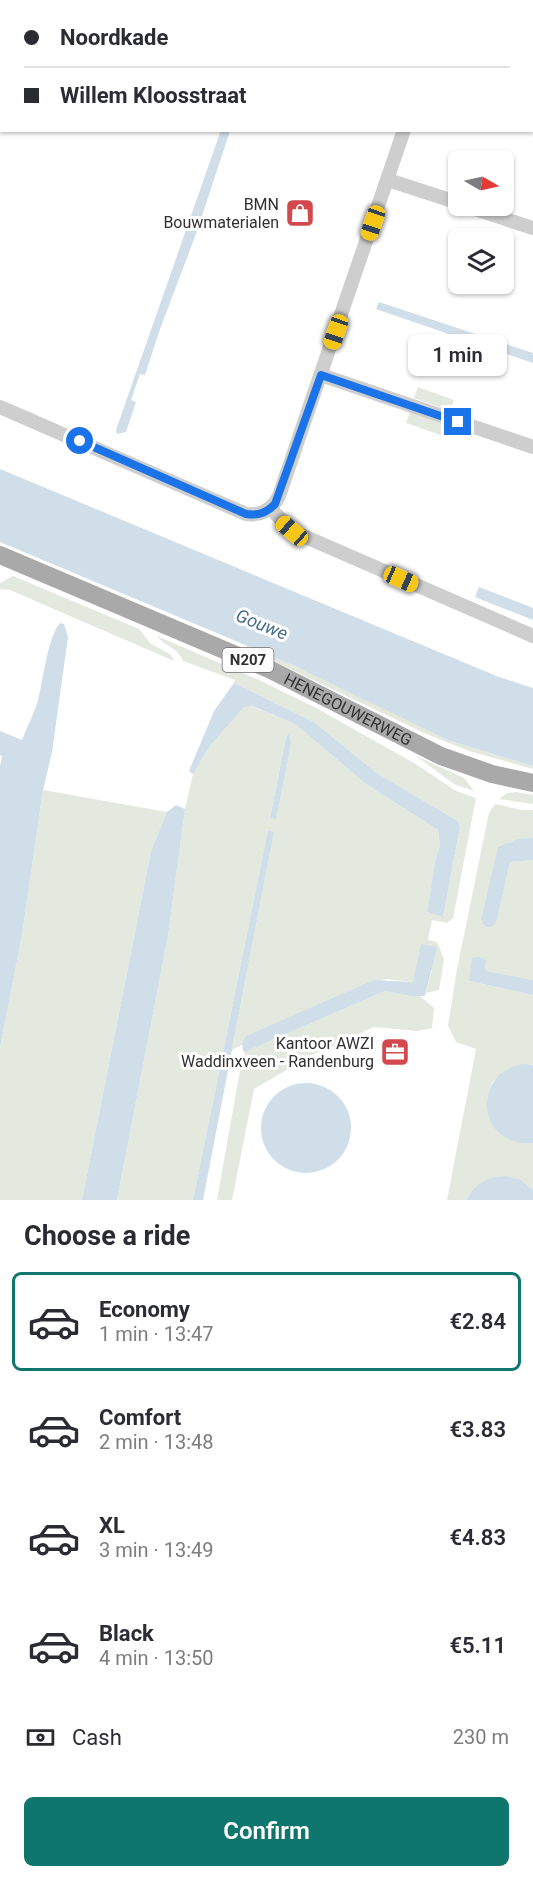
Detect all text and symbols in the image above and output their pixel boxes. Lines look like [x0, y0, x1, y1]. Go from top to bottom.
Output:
text: Noordkade [60, 25, 168, 50]
text: Willem Kloosstraat [60, 83, 247, 108]
north arrow [448, 150, 514, 216]
map controls [448, 150, 514, 294]
place label: BMN Bouwmaterialen [163, 195, 279, 232]
shop icon: BMN Bouwmaterialen [284, 197, 316, 229]
car [359, 203, 387, 243]
button: layers [448, 228, 514, 294]
car [322, 312, 350, 352]
callout: 1 min [408, 335, 508, 377]
text: 1 min [432, 343, 483, 367]
route end [444, 408, 471, 435]
route start [66, 427, 93, 454]
car [273, 512, 311, 550]
car [381, 563, 421, 595]
water label: Gouwe [233, 604, 291, 644]
road number: N207 [222, 648, 274, 672]
street label: HENEGOUWERWEG [281, 669, 415, 749]
place label: Kantoor AWZI Waddinxveen - Randenburg [181, 1034, 374, 1071]
office icon: Kantoor AWZI Waddinxveen - Randenburg [379, 1036, 411, 1068]
text: Choose a ride [24, 1220, 190, 1252]
icon: car [27, 1295, 81, 1349]
text: Economy [99, 1297, 190, 1322]
text: €2.84 [449, 1309, 506, 1334]
text: 1 min · 13:47 [99, 1322, 214, 1346]
icon: car [27, 1403, 81, 1457]
text: Comfort [99, 1405, 181, 1430]
text: €3.83 [449, 1417, 506, 1442]
text: 2 min · 13:48 [99, 1430, 214, 1454]
icon: car [27, 1511, 81, 1565]
text: XL [99, 1513, 125, 1538]
text: €4.83 [449, 1525, 506, 1550]
text: 3 min · 13:49 [99, 1538, 214, 1562]
icon: car [27, 1619, 81, 1673]
text: Black [99, 1621, 154, 1646]
text: €5.11 [449, 1633, 506, 1658]
text: 4 min · 13:50 [99, 1646, 214, 1670]
icon: cash [24, 1721, 57, 1754]
text: Cash [72, 1725, 122, 1750]
text: 230 m [453, 1725, 509, 1749]
button: Confirm [24, 1797, 509, 1866]

